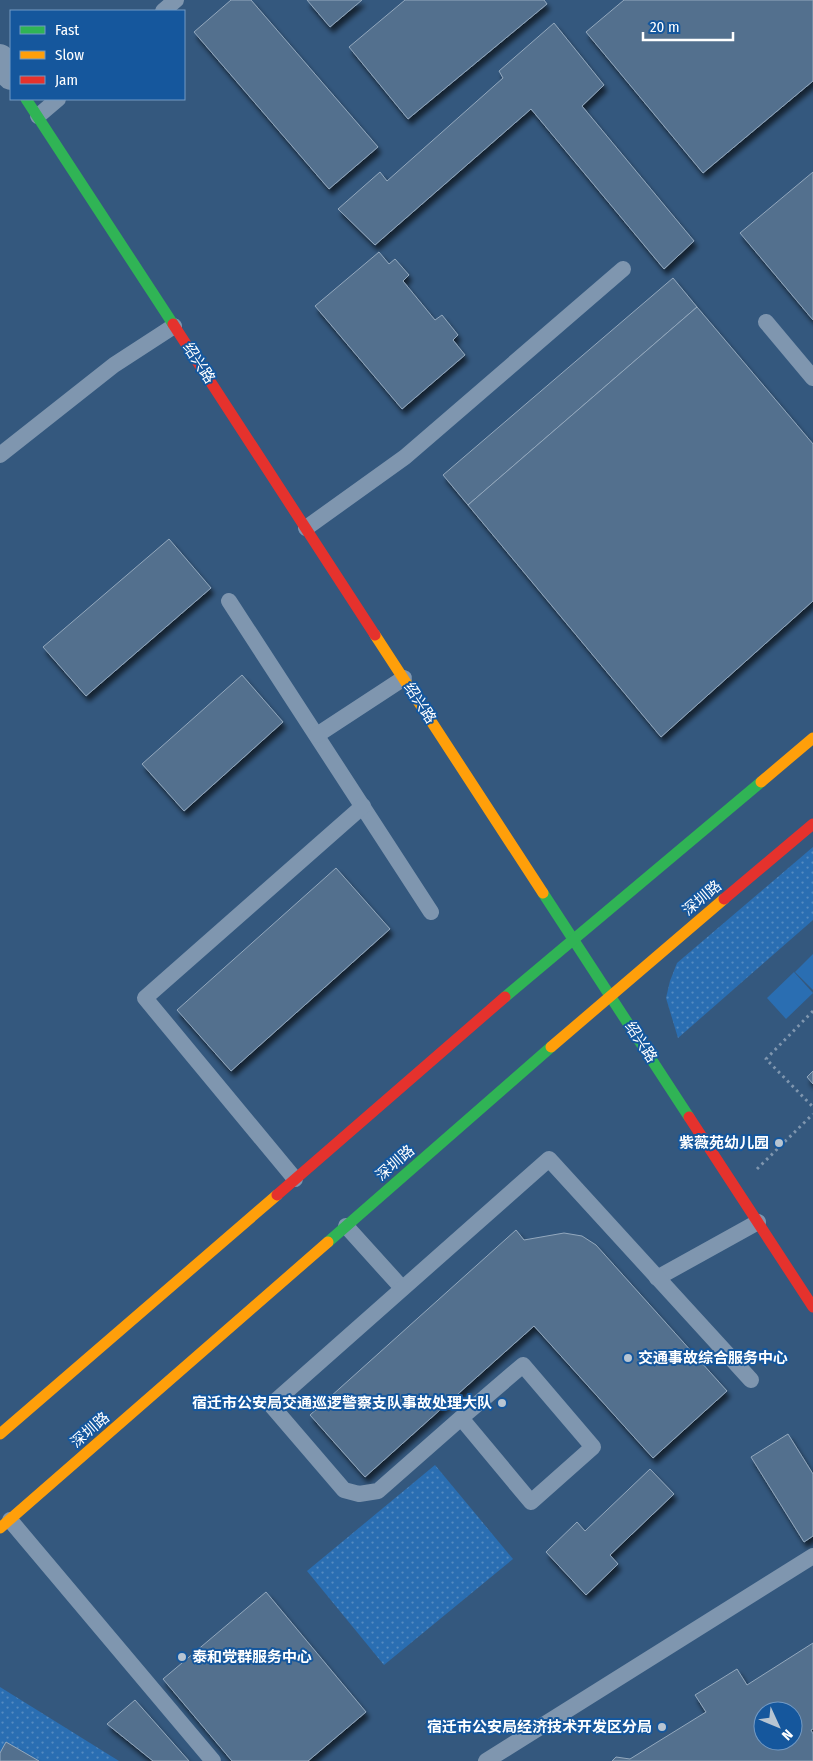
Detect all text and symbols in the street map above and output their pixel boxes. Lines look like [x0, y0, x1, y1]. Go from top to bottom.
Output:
legend [10, 10, 185, 100]
scale bar [643, 10, 733, 42]
text: 20 m [650, 18, 680, 36]
text: Fast [55, 21, 79, 39]
text: Slow [55, 46, 84, 64]
text: Jam [55, 71, 78, 89]
street label: 绍兴路 [179, 339, 219, 387]
street label: 绍兴路 [400, 679, 440, 727]
street label: 深圳路 [679, 877, 725, 919]
street label: 绍兴路 [621, 1018, 661, 1066]
place label: 紫薇苑幼儿园 [679, 1134, 769, 1152]
marker: 紫薇苑幼儿园 [773, 1137, 785, 1149]
street label: 深圳路 [372, 1141, 418, 1185]
place label: 交通事故综合服务中心 [638, 1349, 788, 1367]
marker: 交通事故综合服务中心 [622, 1352, 634, 1364]
place label: 宿迁市公安局交通巡逻警察支队事故处理大队 [192, 1394, 492, 1412]
marker: 宿迁市公安局交通巡逻警察支队事故处理大队 [496, 1397, 508, 1409]
street label: 深圳路 [67, 1408, 113, 1452]
place label: 泰和党群服务中心 [192, 1648, 312, 1666]
marker: 泰和党群服务中心 [176, 1651, 188, 1663]
north arrow [753, 1701, 803, 1751]
place label: 宿迁市公安局经济技术开发区分局 [427, 1718, 652, 1736]
marker: 宿迁市公安局经济技术开发区分局 [656, 1721, 668, 1733]
text: N [778, 1726, 796, 1744]

